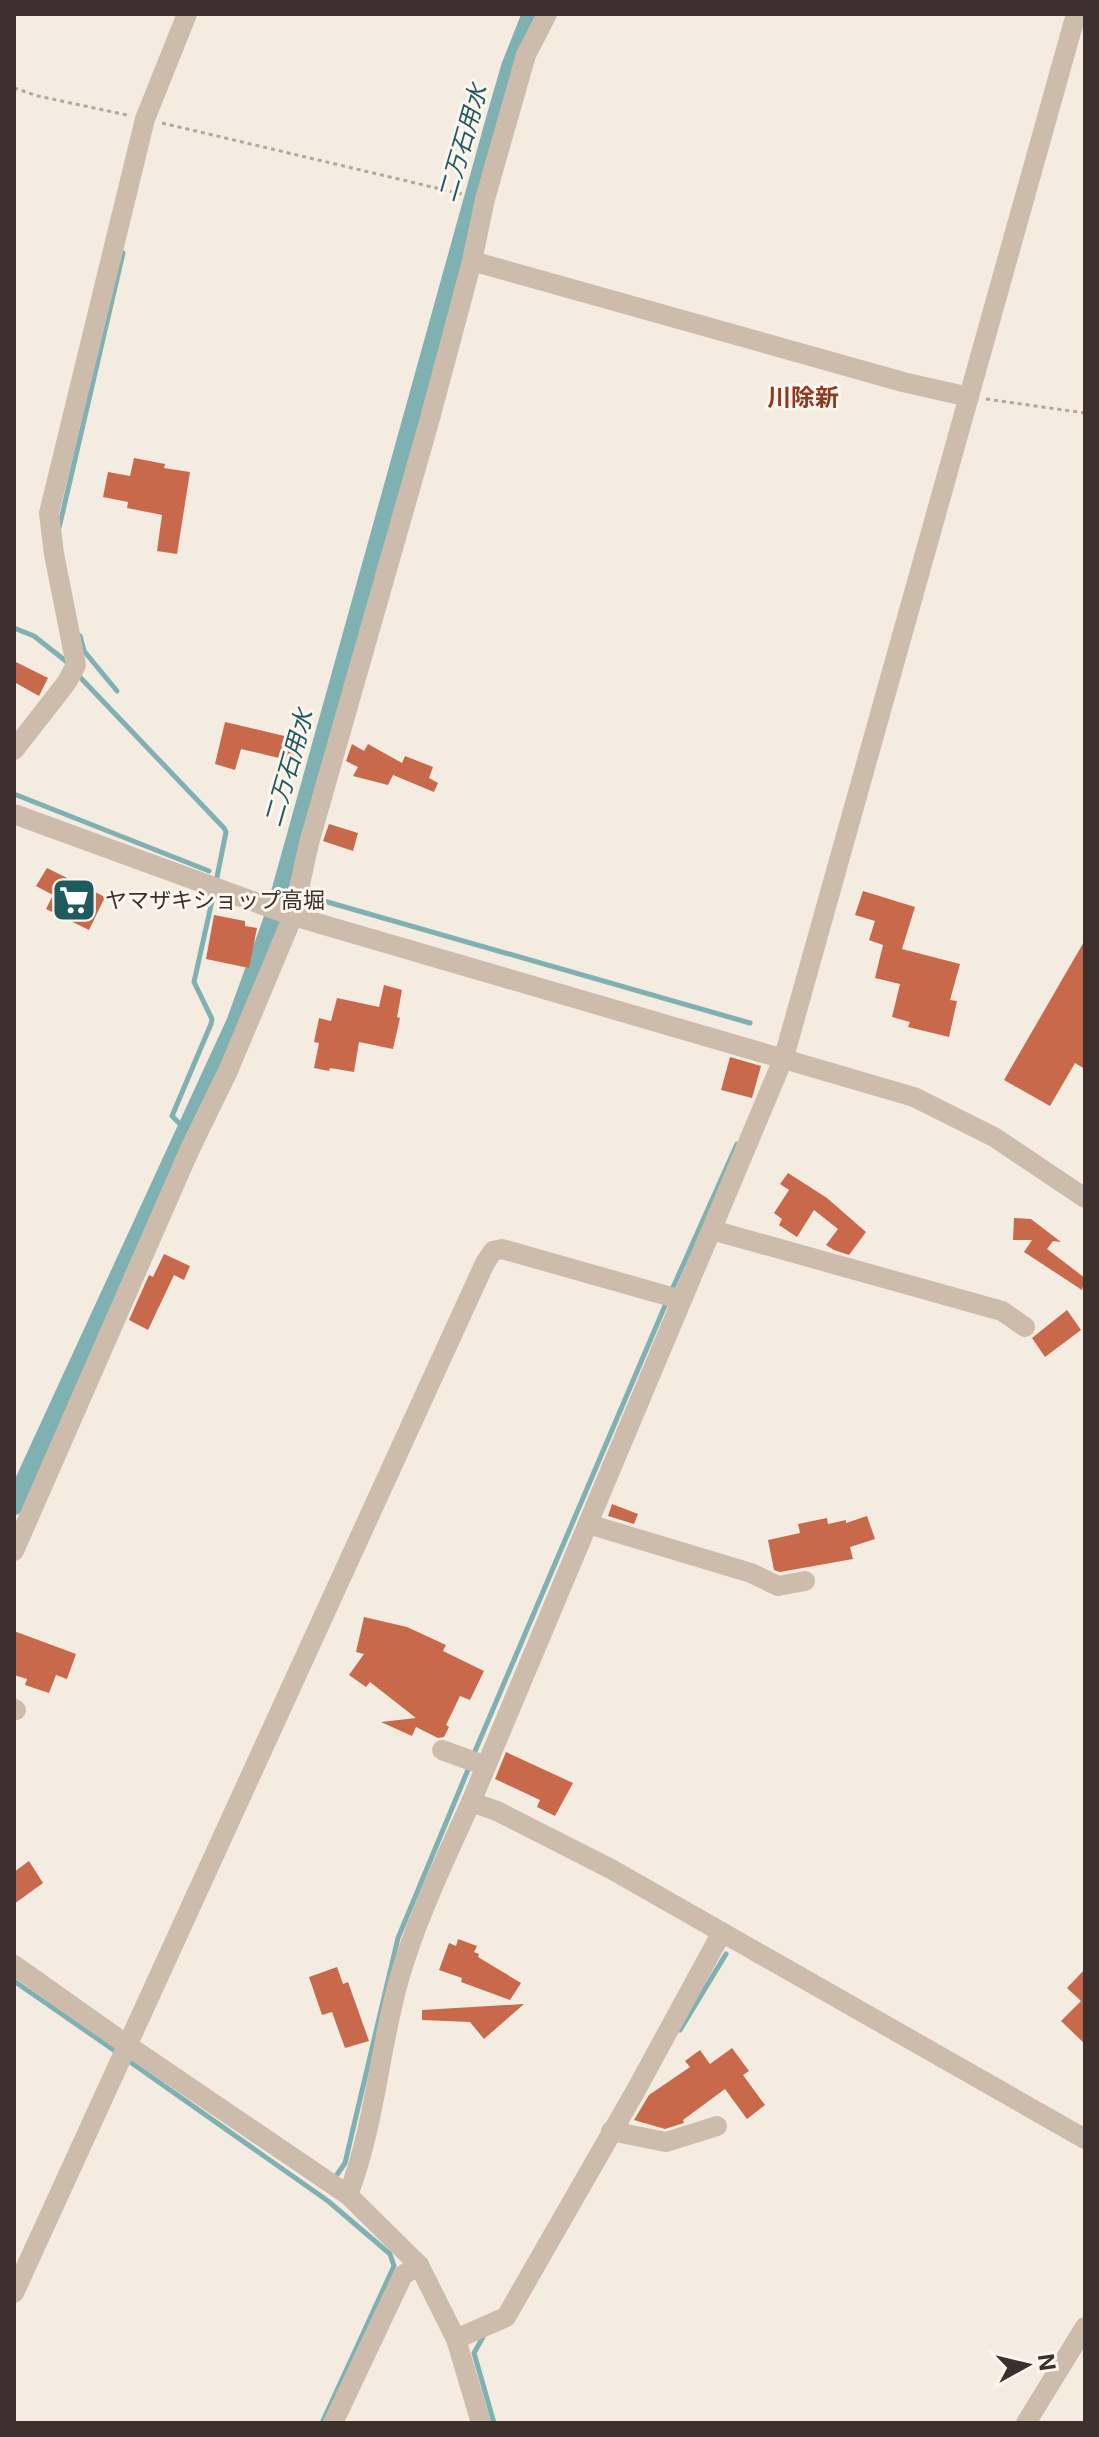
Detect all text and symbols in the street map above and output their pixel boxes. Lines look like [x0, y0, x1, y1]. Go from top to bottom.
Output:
water label: 二万石用水 [432, 78, 494, 205]
district label: 川除新 [767, 383, 839, 412]
water label: 二万石用水 [258, 703, 320, 830]
supermarket icon: ヤマザキショップ高堀 [50, 876, 98, 924]
place label: ヤマザキショップ高堀 [105, 887, 325, 913]
north arrow [987, 2325, 1067, 2405]
text: N [1033, 2352, 1061, 2372]

